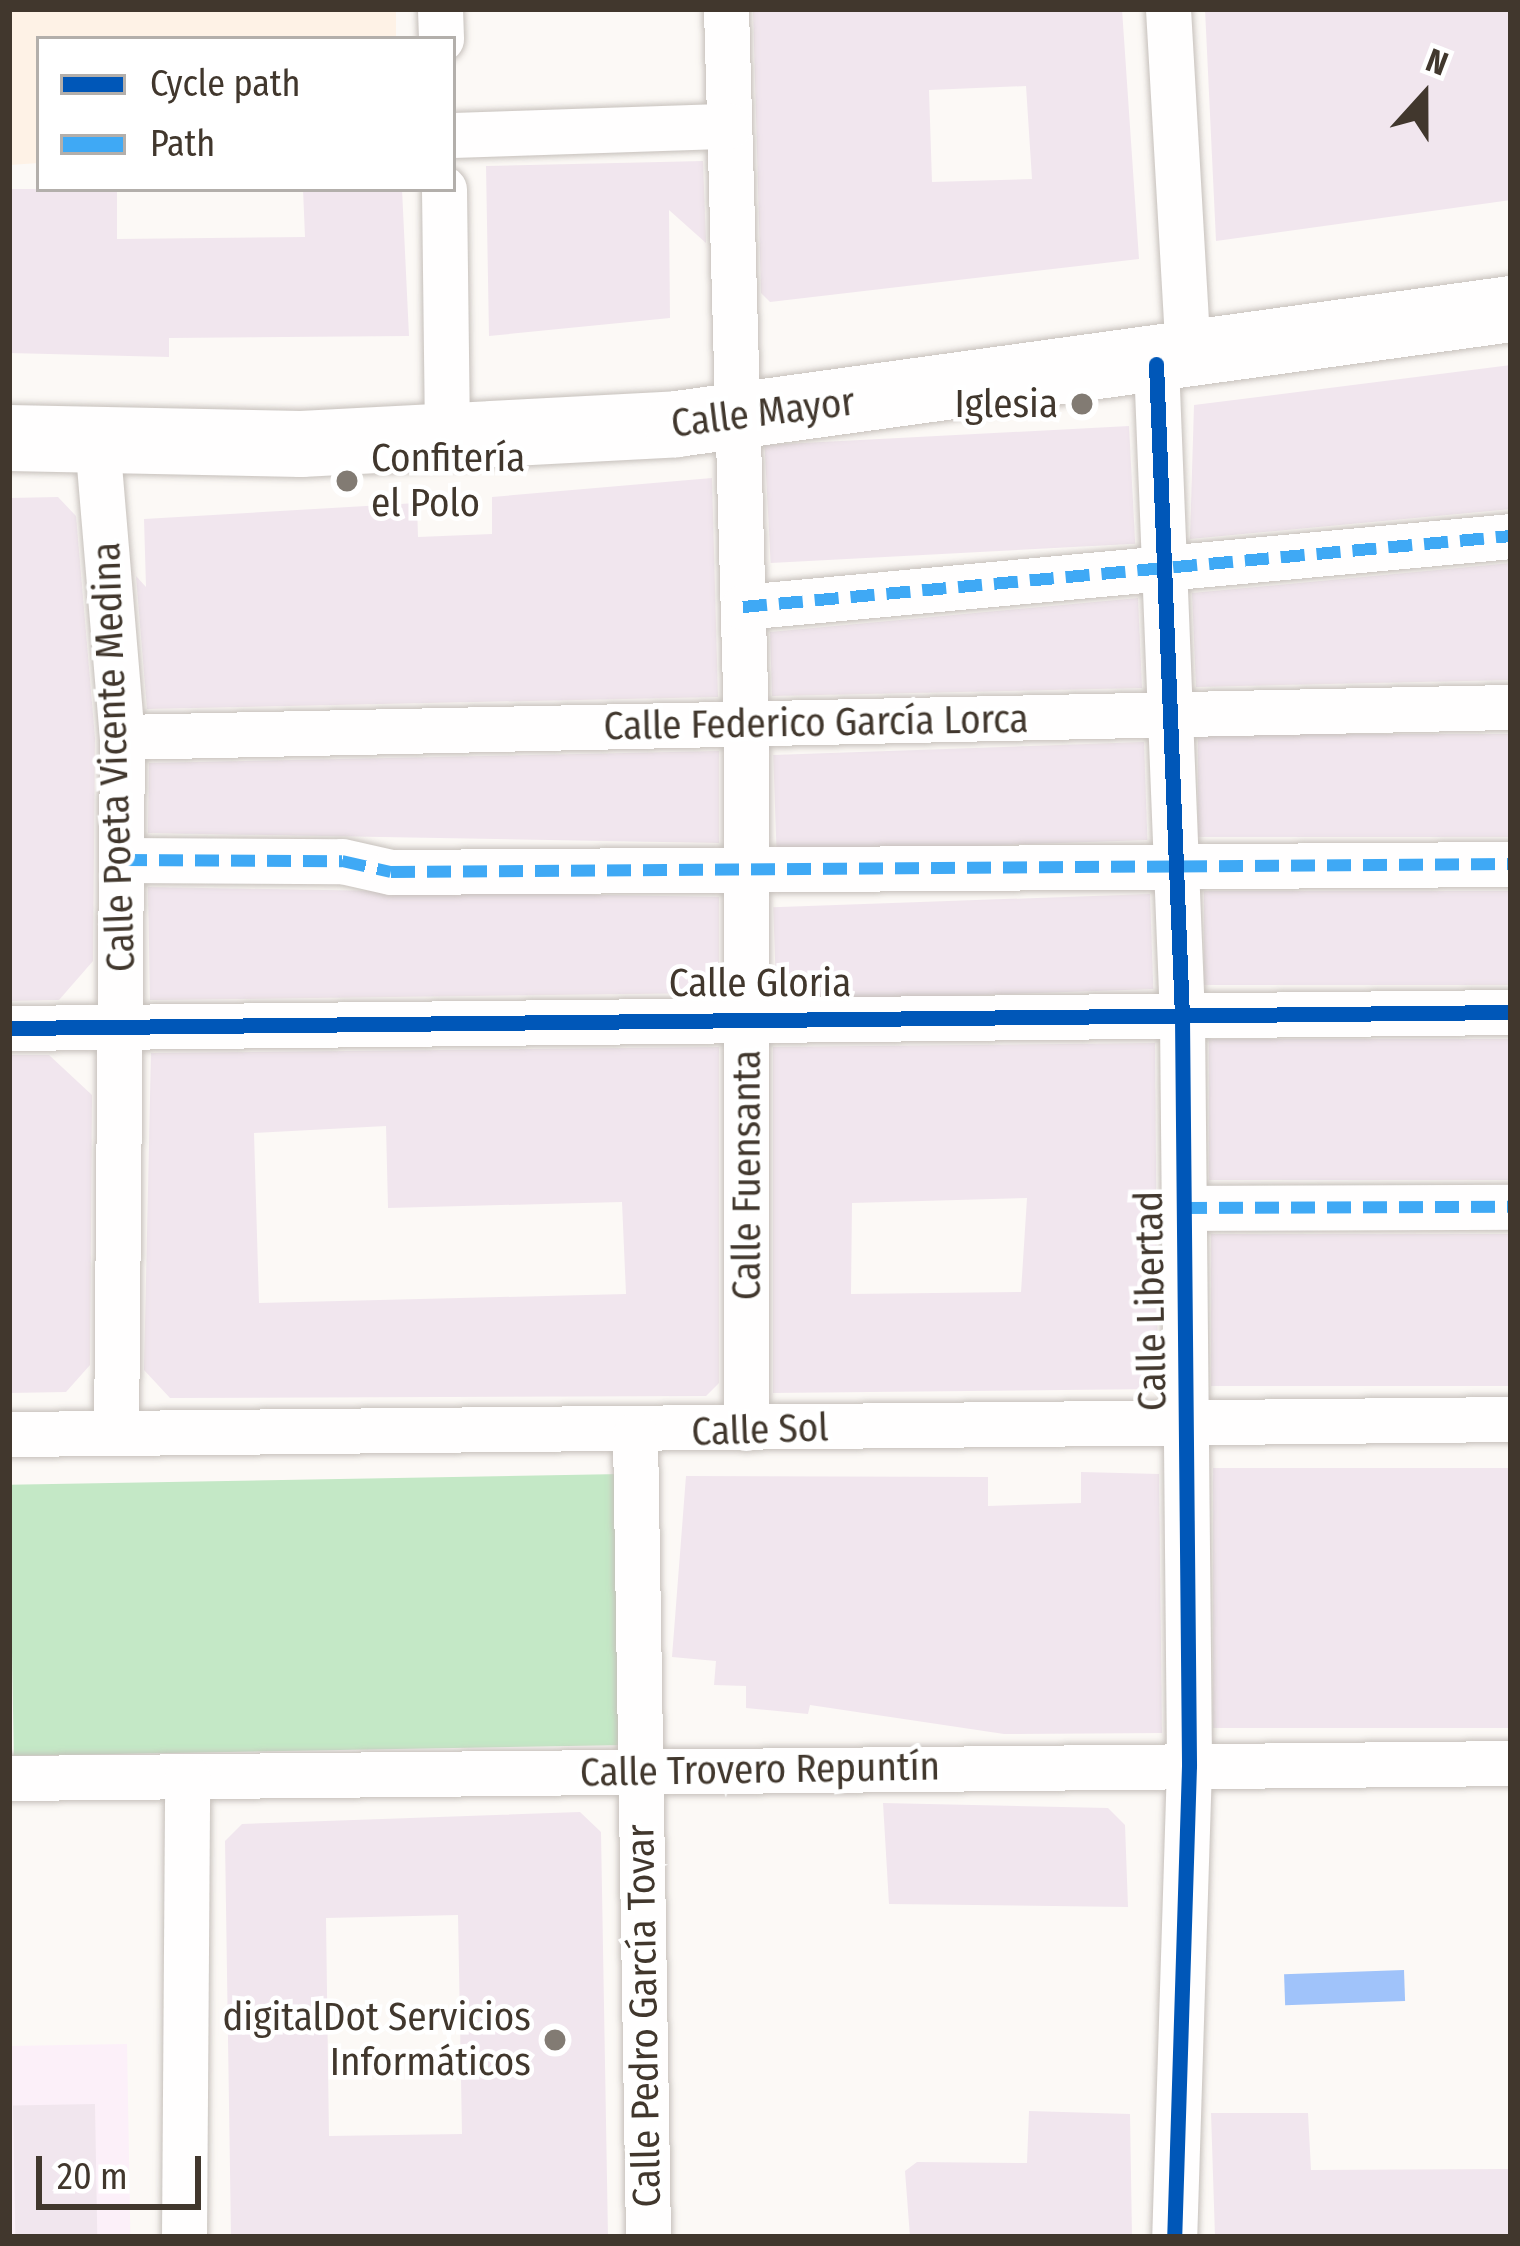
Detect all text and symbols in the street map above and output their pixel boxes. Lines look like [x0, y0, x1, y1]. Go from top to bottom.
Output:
legend [36, 36, 456, 192]
north arrow [1364, 36, 1484, 156]
text: N [1421, 40, 1453, 85]
text: Cycle path [150, 62, 301, 106]
text: Path [150, 122, 215, 166]
street label: Calle Mayor [669, 379, 857, 447]
place label: Iglesia [954, 381, 1058, 427]
marker: Iglesia [1069, 391, 1095, 417]
place label: Confitería el Polo [371, 436, 525, 527]
marker: Confitería el Polo [334, 468, 360, 494]
street label: Calle Poeta Vicente Medina [83, 541, 145, 973]
street label: Calle Federico García Lorca [603, 696, 1029, 750]
street label: Calle Gloria [669, 960, 851, 1006]
street label: Calle Fuensanta [724, 1050, 770, 1300]
street label: Calle Libertad [1126, 1191, 1176, 1411]
street label: Calle Sol [691, 1404, 829, 1456]
street label: Calle Trovero Repuntín [580, 1743, 940, 1797]
street label: Calle Pedro García Tovar [617, 1824, 671, 2208]
place label: digitalDot Servicios Informáticos [222, 1995, 531, 2086]
marker: digitalDot Servicios Informáticos [542, 2027, 568, 2053]
scale bar [42, 2132, 207, 2206]
text: 20 m [57, 2155, 128, 2199]

